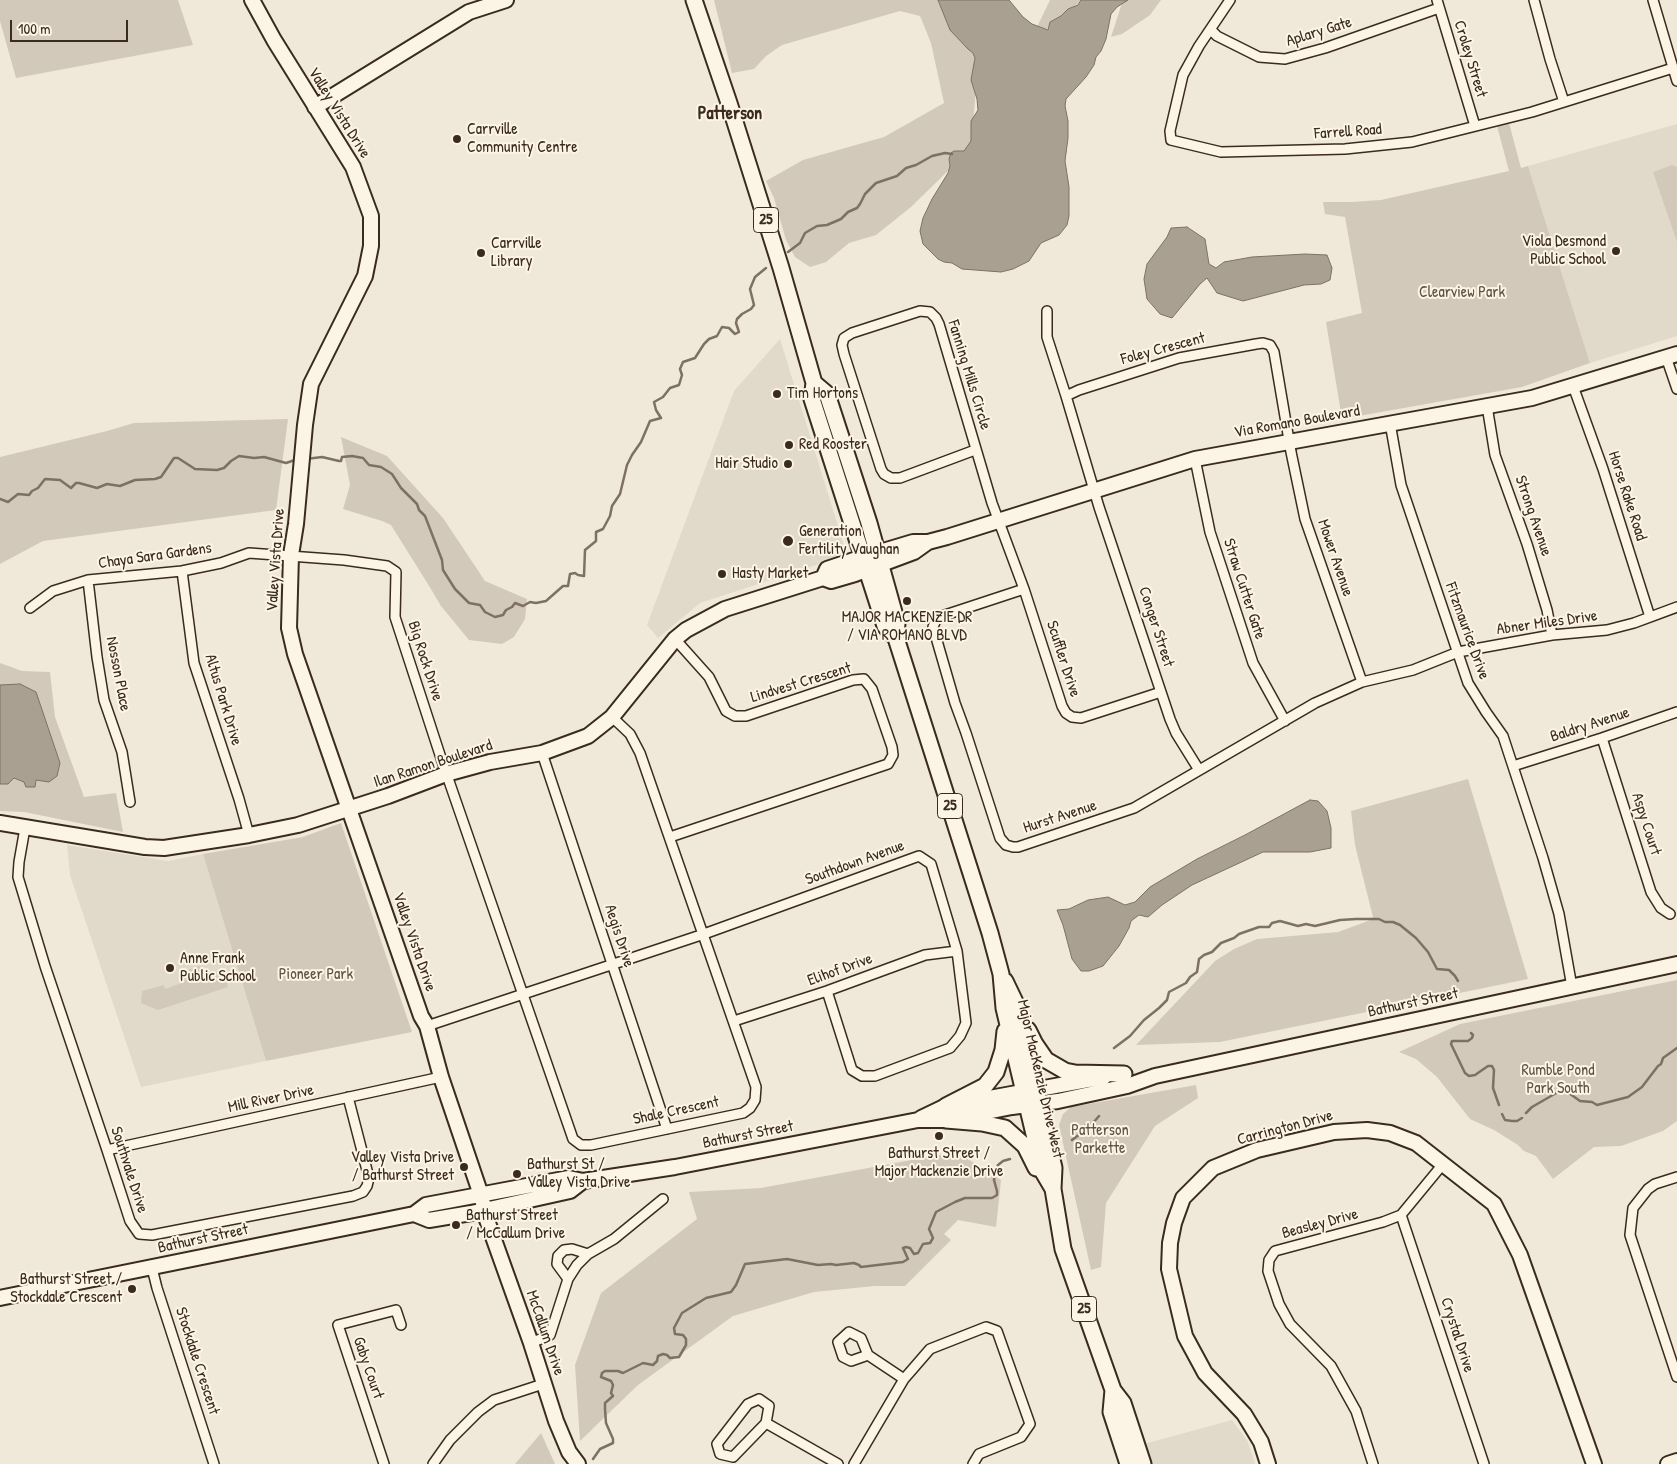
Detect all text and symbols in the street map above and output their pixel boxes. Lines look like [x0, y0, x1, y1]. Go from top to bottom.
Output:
scale bar [12, 10, 130, 42]
street label: Aplary Gate [1284, 13, 1354, 51]
text: 100 m [18, 18, 51, 39]
street label: Croley Street [1449, 18, 1491, 100]
street label: Valley Vista Drive [303, 64, 375, 162]
district label: Patterson [698, 103, 762, 125]
place label: Carrville Community Centre [467, 120, 578, 158]
street label: Farrell Road [1314, 120, 1382, 144]
marker: Carrville Community Centre [451, 133, 463, 145]
road number: 25 [754, 208, 778, 232]
place label: Viola Desmond Public School [1522, 232, 1606, 270]
place label: Carrville Library [491, 234, 542, 272]
marker: Viola Desmond Public School [1610, 245, 1622, 257]
marker: Carrville Library [475, 247, 487, 259]
park label: Clearview Park [1419, 283, 1505, 303]
street label: Fanning Mills Circle [943, 318, 995, 432]
street label: Foley Crescent [1119, 329, 1207, 369]
place label: Tim Hortons [787, 384, 858, 404]
marker: Tim Hortons [771, 388, 783, 400]
street label: Via Romano Boulevard [1233, 401, 1361, 443]
place label: Red Rooster [799, 435, 867, 455]
marker: Red Rooster [783, 439, 795, 451]
street label: Horse Rake Road [1604, 449, 1650, 543]
place label: Hair Studio [715, 454, 778, 474]
marker: Hair Studio [782, 458, 794, 470]
street label: Strong Avenue [1510, 473, 1556, 559]
street label: Valley Vista Drive [263, 508, 289, 612]
street label: Mower Avenue [1313, 517, 1357, 599]
place label: Generation Fertility Vaughan [799, 522, 899, 560]
marker: Generation Fertility Vaughan [781, 534, 795, 548]
street label: Straw Cutter Gate [1219, 536, 1269, 642]
street label: Chaya Sara Gardens [97, 539, 213, 573]
place label: Hasty Market [732, 564, 808, 584]
marker: Hasty Market [716, 568, 728, 580]
street label: Fitzmaurice Drive [1441, 580, 1493, 682]
street label: Conger Street [1134, 585, 1178, 669]
marker: MAJOR MACKENZIE DR / VIA ROMANO BLVD [901, 595, 913, 607]
street label: Abner Miles Drive [1495, 606, 1599, 640]
place label: MAJOR MACKENZIE DR / VIA ROMANO BLVD [842, 608, 972, 646]
street label: Big Rock Drive [403, 619, 447, 703]
street label: Scuffler Drive [1042, 619, 1084, 699]
street label: Nosson Place [101, 635, 135, 713]
street label: Altus Park Drive [200, 652, 246, 748]
street label: Lindvest Crescent [749, 659, 853, 707]
street label: Baldry Avenue [1548, 703, 1632, 747]
street label: Ilan Ramon Boulevard [371, 736, 495, 792]
street label: Aspy Court [1627, 790, 1665, 858]
road number: 25 [938, 794, 962, 818]
street label: Hurst Avenue [1021, 796, 1099, 838]
street label: Southdown Avenue [803, 836, 907, 890]
street label: Valley Vista Drive [388, 890, 440, 994]
street label: Aegis Drive [600, 902, 638, 970]
place label: Anne Frank Public School [180, 949, 256, 987]
street label: Elihof Drive [805, 949, 875, 991]
marker: Anne Frank Public School [164, 962, 176, 974]
park label: Pioneer Park [279, 965, 353, 985]
street label: Bathurst Street [1366, 984, 1460, 1022]
street label: Major MacKenzie Drive West [1012, 998, 1068, 1160]
park label: Rumble Pond Park South [1521, 1061, 1595, 1099]
street label: Mill River Drive [226, 1081, 316, 1117]
street label: Shale Crescent [631, 1093, 721, 1129]
street label: Carrington Drive [1235, 1106, 1335, 1150]
street label: Bathurst Street [701, 1117, 795, 1153]
park label: Patterson Parkette [1071, 1121, 1129, 1159]
street label: Southvale Drive [106, 1124, 152, 1216]
marker: Bathurst Street / Major Mackenzie Drive [933, 1130, 945, 1142]
place label: Bathurst Street / Major Mackenzie Drive [875, 1144, 1003, 1182]
place label: Valley Vista Drive / Bathurst Street [351, 1148, 454, 1186]
place label: Bathurst St / Valley Vista Drive [527, 1155, 630, 1193]
marker: Valley Vista Drive / Bathurst Street [458, 1161, 470, 1173]
marker: Bathurst St / Valley Vista Drive [511, 1168, 523, 1180]
street label: Beasley Drive [1280, 1205, 1360, 1243]
place label: Bathurst Street / McCallum Drive [466, 1206, 565, 1244]
marker: Bathurst Street / McCallum Drive [450, 1219, 462, 1231]
street label: Bathurst Street [156, 1220, 250, 1258]
place label: Bathurst Street / Stockdale Crescent [10, 1270, 122, 1308]
marker: Bathurst Street / Stockdale Crescent [126, 1283, 138, 1295]
street label: McCallum Drive [521, 1288, 569, 1378]
street label: Crystal Drive [1436, 1295, 1478, 1375]
road number: 25 [1072, 1296, 1096, 1322]
street label: Stockdale Crescent [171, 1305, 223, 1417]
street label: Gaby Court [348, 1334, 388, 1402]

